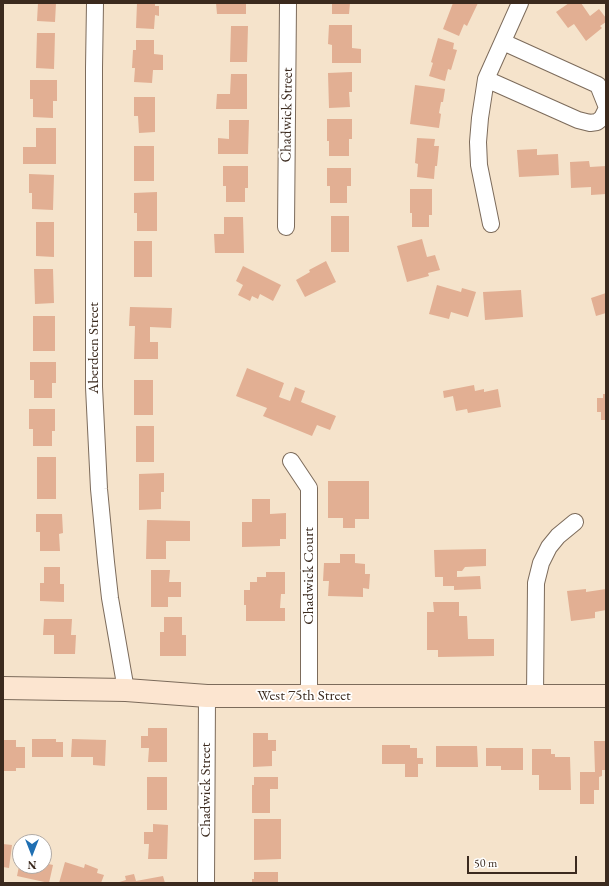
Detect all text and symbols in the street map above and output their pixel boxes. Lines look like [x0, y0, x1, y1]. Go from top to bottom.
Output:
street label: Chadwick Street [277, 67, 297, 163]
street label: Aberdeen Street [85, 302, 103, 394]
street label: Chadwick Court [300, 527, 318, 625]
street label: West 75th Street [257, 687, 351, 705]
street label: Chadwick Street [197, 743, 215, 837]
north arrow [12, 834, 52, 874]
scale bar [469, 848, 579, 874]
text: 50 m [474, 855, 497, 871]
text: N [28, 858, 36, 872]

